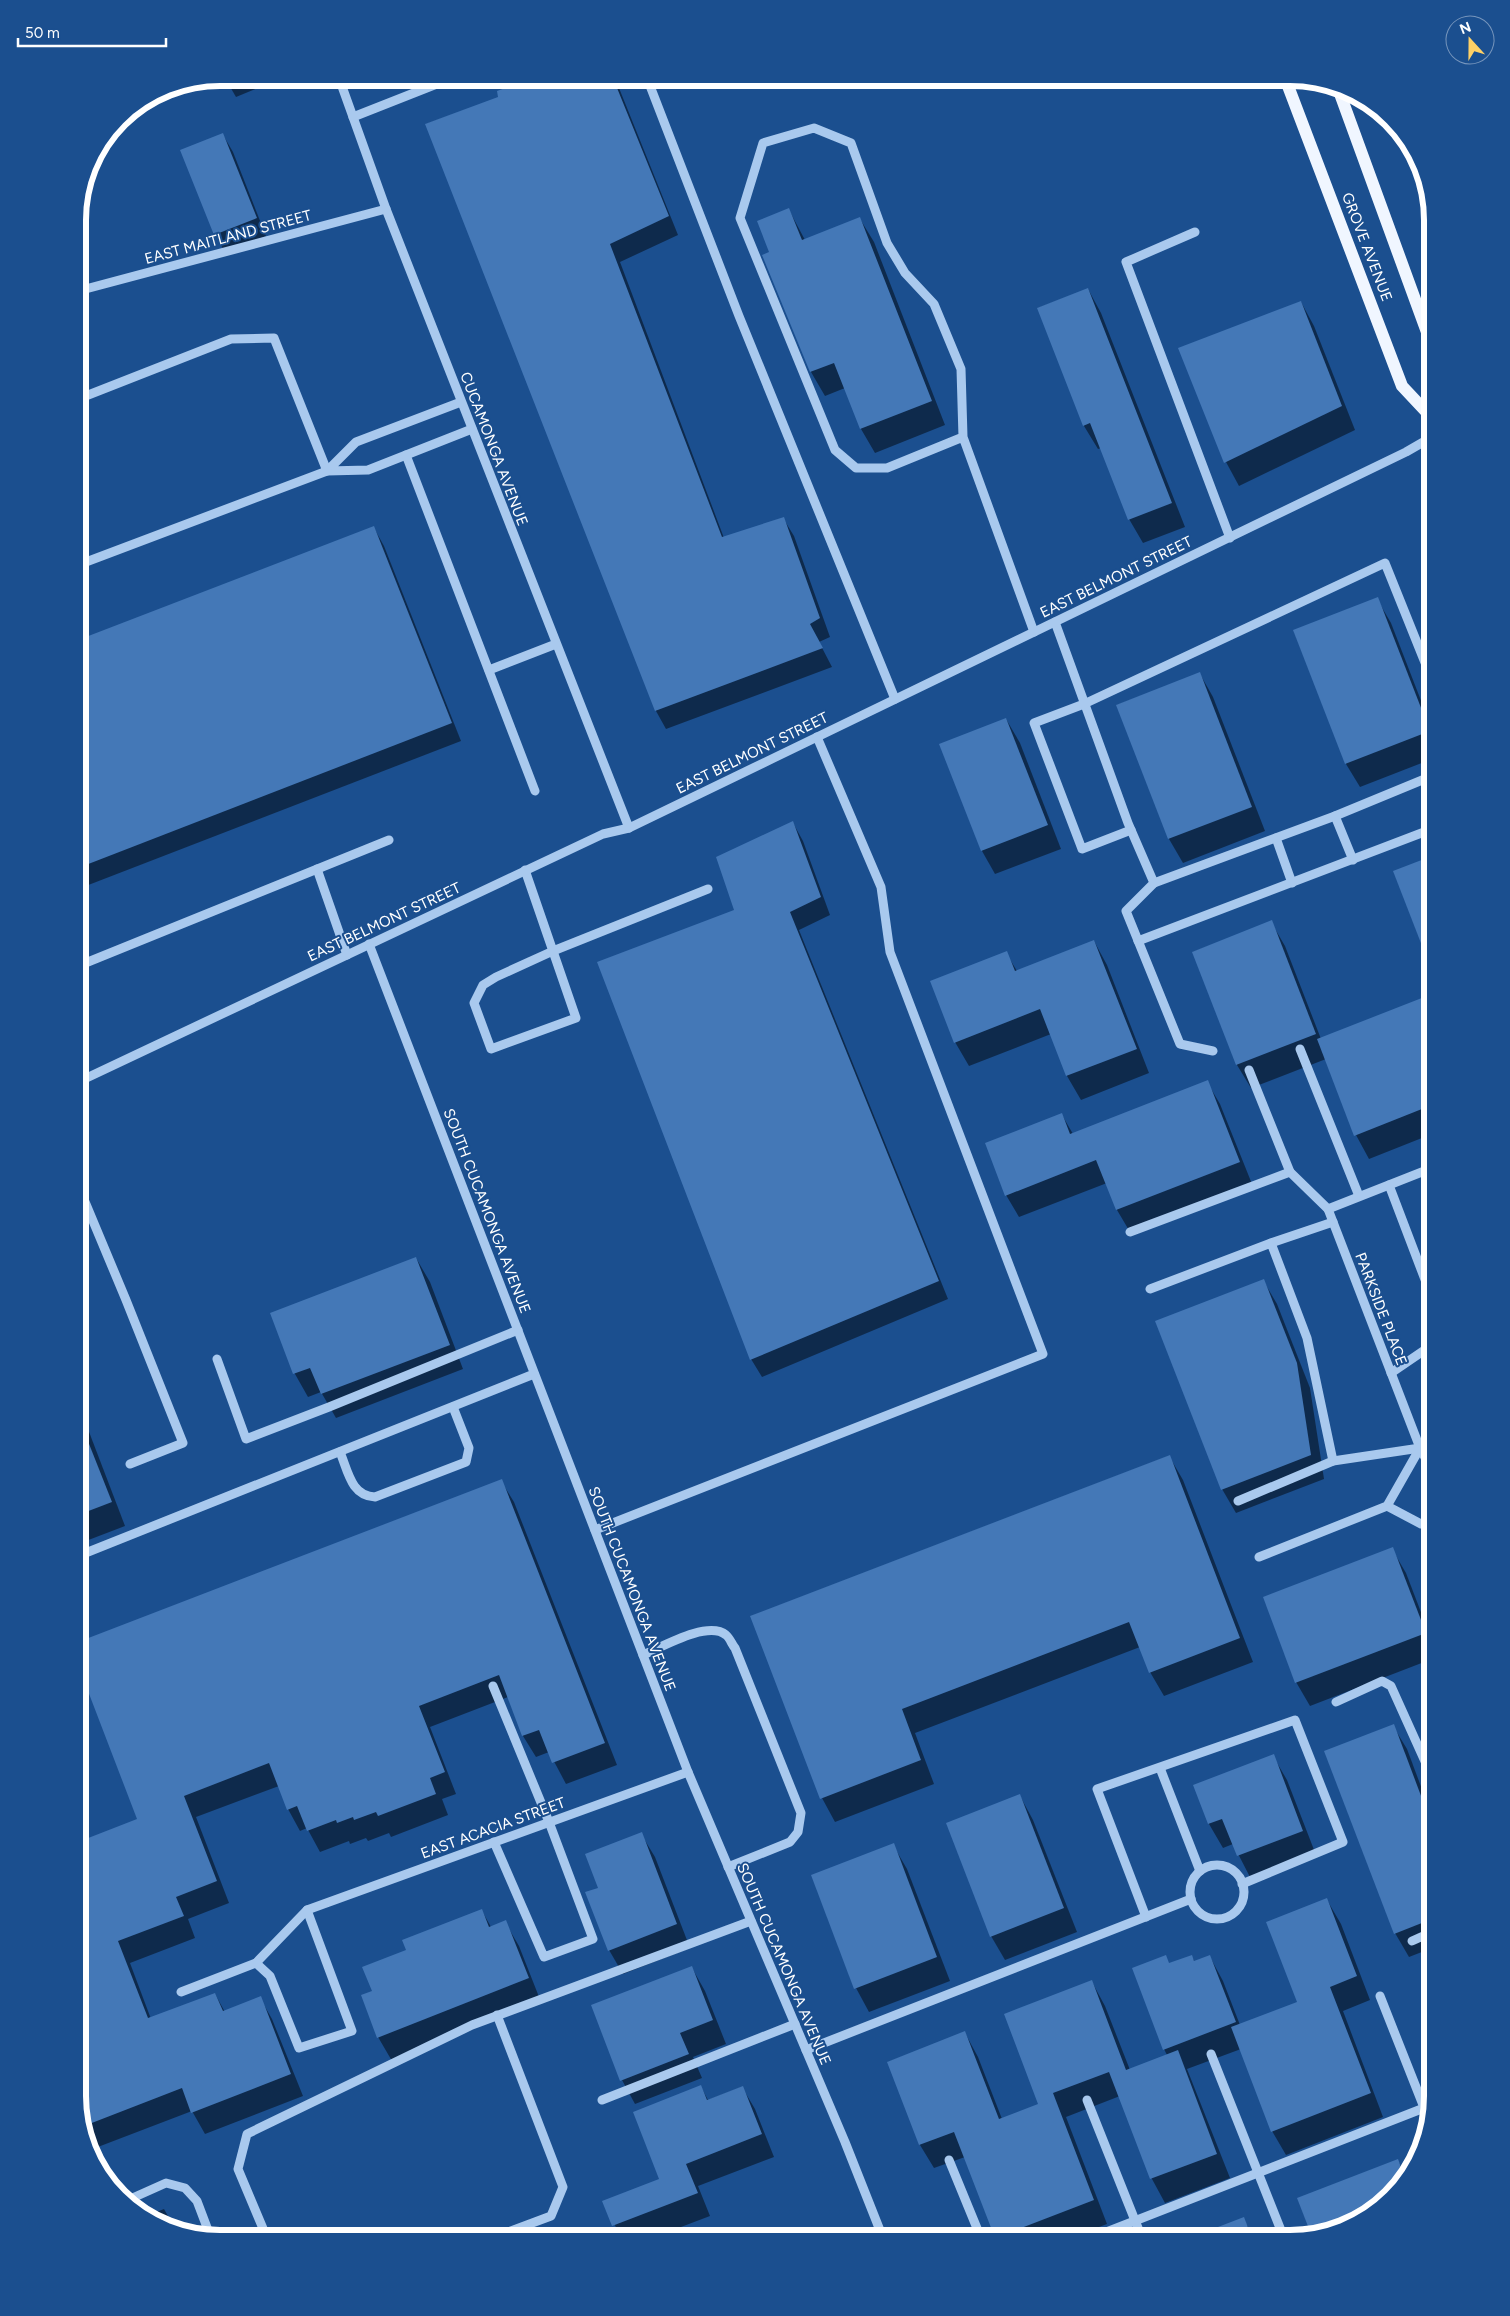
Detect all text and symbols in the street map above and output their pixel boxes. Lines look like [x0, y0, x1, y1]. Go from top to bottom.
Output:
scale bar [18, 15, 165, 47]
north arrow [1445, 15, 1495, 65]
text: N [1457, 18, 1474, 38]
text: 50 m [25, 24, 60, 42]
street label: GROVE AVENUE [1338, 190, 1396, 304]
street label: EAST MAITLAND STREET [143, 206, 314, 268]
street label: CUCAMONGA AVENUE [456, 370, 532, 528]
street label: EAST BELMONT STREET [1037, 532, 1196, 622]
street label: EAST BELMONT STREET [673, 708, 832, 798]
street label: EAST BELMONT STREET [305, 878, 464, 965]
street label: SOUTH CUCAMONGA AVENUE [440, 1106, 534, 1316]
street label: PARKSIDE PLACE [1351, 1250, 1411, 1368]
street label: SOUTH CUCAMONGA AVENUE [585, 1484, 679, 1694]
street label: EAST ACACIA STREET [418, 1793, 568, 1863]
street label: SOUTH CUCAMONGA AVENUE [733, 1860, 835, 2068]

